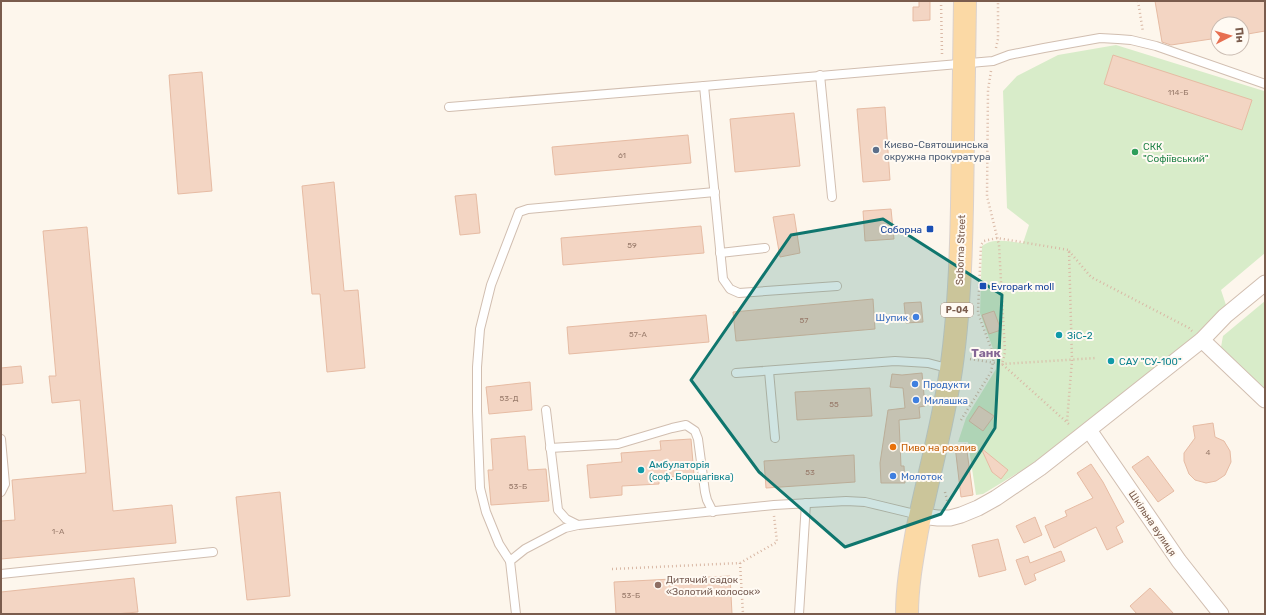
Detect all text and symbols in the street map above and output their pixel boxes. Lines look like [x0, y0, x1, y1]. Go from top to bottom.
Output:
north arrow [1210, 16, 1250, 56]
text: Пн [1232, 27, 1247, 43]
house number: 114-Б [1168, 88, 1188, 97]
place label: Києво-Святошинська окружна прокуратура [884, 139, 990, 163]
place label: СКК "Софіївський" [1143, 141, 1209, 165]
marker: Києво-Святошинська окружна прокуратура [871, 145, 881, 155]
marker: СКК "Софіївський" [1130, 147, 1140, 157]
house number: 61 [618, 151, 626, 160]
street label: Soborna Street [954, 215, 968, 285]
place label: Соборна [880, 224, 922, 236]
marker: Соборна [925, 224, 935, 234]
house number: 59 [627, 241, 637, 250]
marker: Evropark moll [978, 281, 988, 291]
place label: Evropark moll [991, 281, 1054, 293]
road number: Р-04 [941, 303, 973, 317]
place label: Шупик [876, 312, 909, 324]
marker: Шупик [911, 312, 921, 322]
house number: 57 [800, 316, 808, 325]
house number: 57-А [629, 330, 648, 339]
marker: ЗіС-2 [1054, 330, 1064, 340]
place label: ЗіС-2 [1067, 330, 1093, 342]
district label: Танк [971, 346, 1002, 360]
marker: САУ "СУ-100" [1106, 356, 1116, 366]
place label: САУ "СУ-100" [1119, 356, 1182, 368]
marker: Продукти [910, 379, 920, 389]
place label: Продукти [923, 379, 970, 391]
house number: 53-Д [499, 394, 519, 403]
marker: Милашка [911, 395, 921, 405]
place label: Милашка [924, 395, 968, 407]
house number: 55 [829, 400, 839, 409]
marker: Пиво на розлив [888, 442, 898, 452]
place label: Пиво на розлив [901, 442, 977, 454]
house number: 4 [1206, 448, 1211, 457]
place label: Амбулаторія (соф. Борщагівка) [649, 459, 734, 483]
marker: Амбулаторія (соф. Борщагівка) [636, 465, 646, 475]
house number: 53 [805, 468, 815, 477]
marker: Молоток [888, 471, 898, 481]
place label: Молоток [901, 471, 943, 483]
house number: 53-Б [509, 482, 527, 491]
street label: Шкільна вулиця [1126, 488, 1179, 559]
house number: 1-А [52, 527, 65, 536]
place label: Дитячий садок «Золотий колосок» [666, 574, 760, 598]
marker: Дитячий садок «Золотий колосок» [653, 580, 663, 590]
house number: 53-Б [622, 591, 640, 600]

